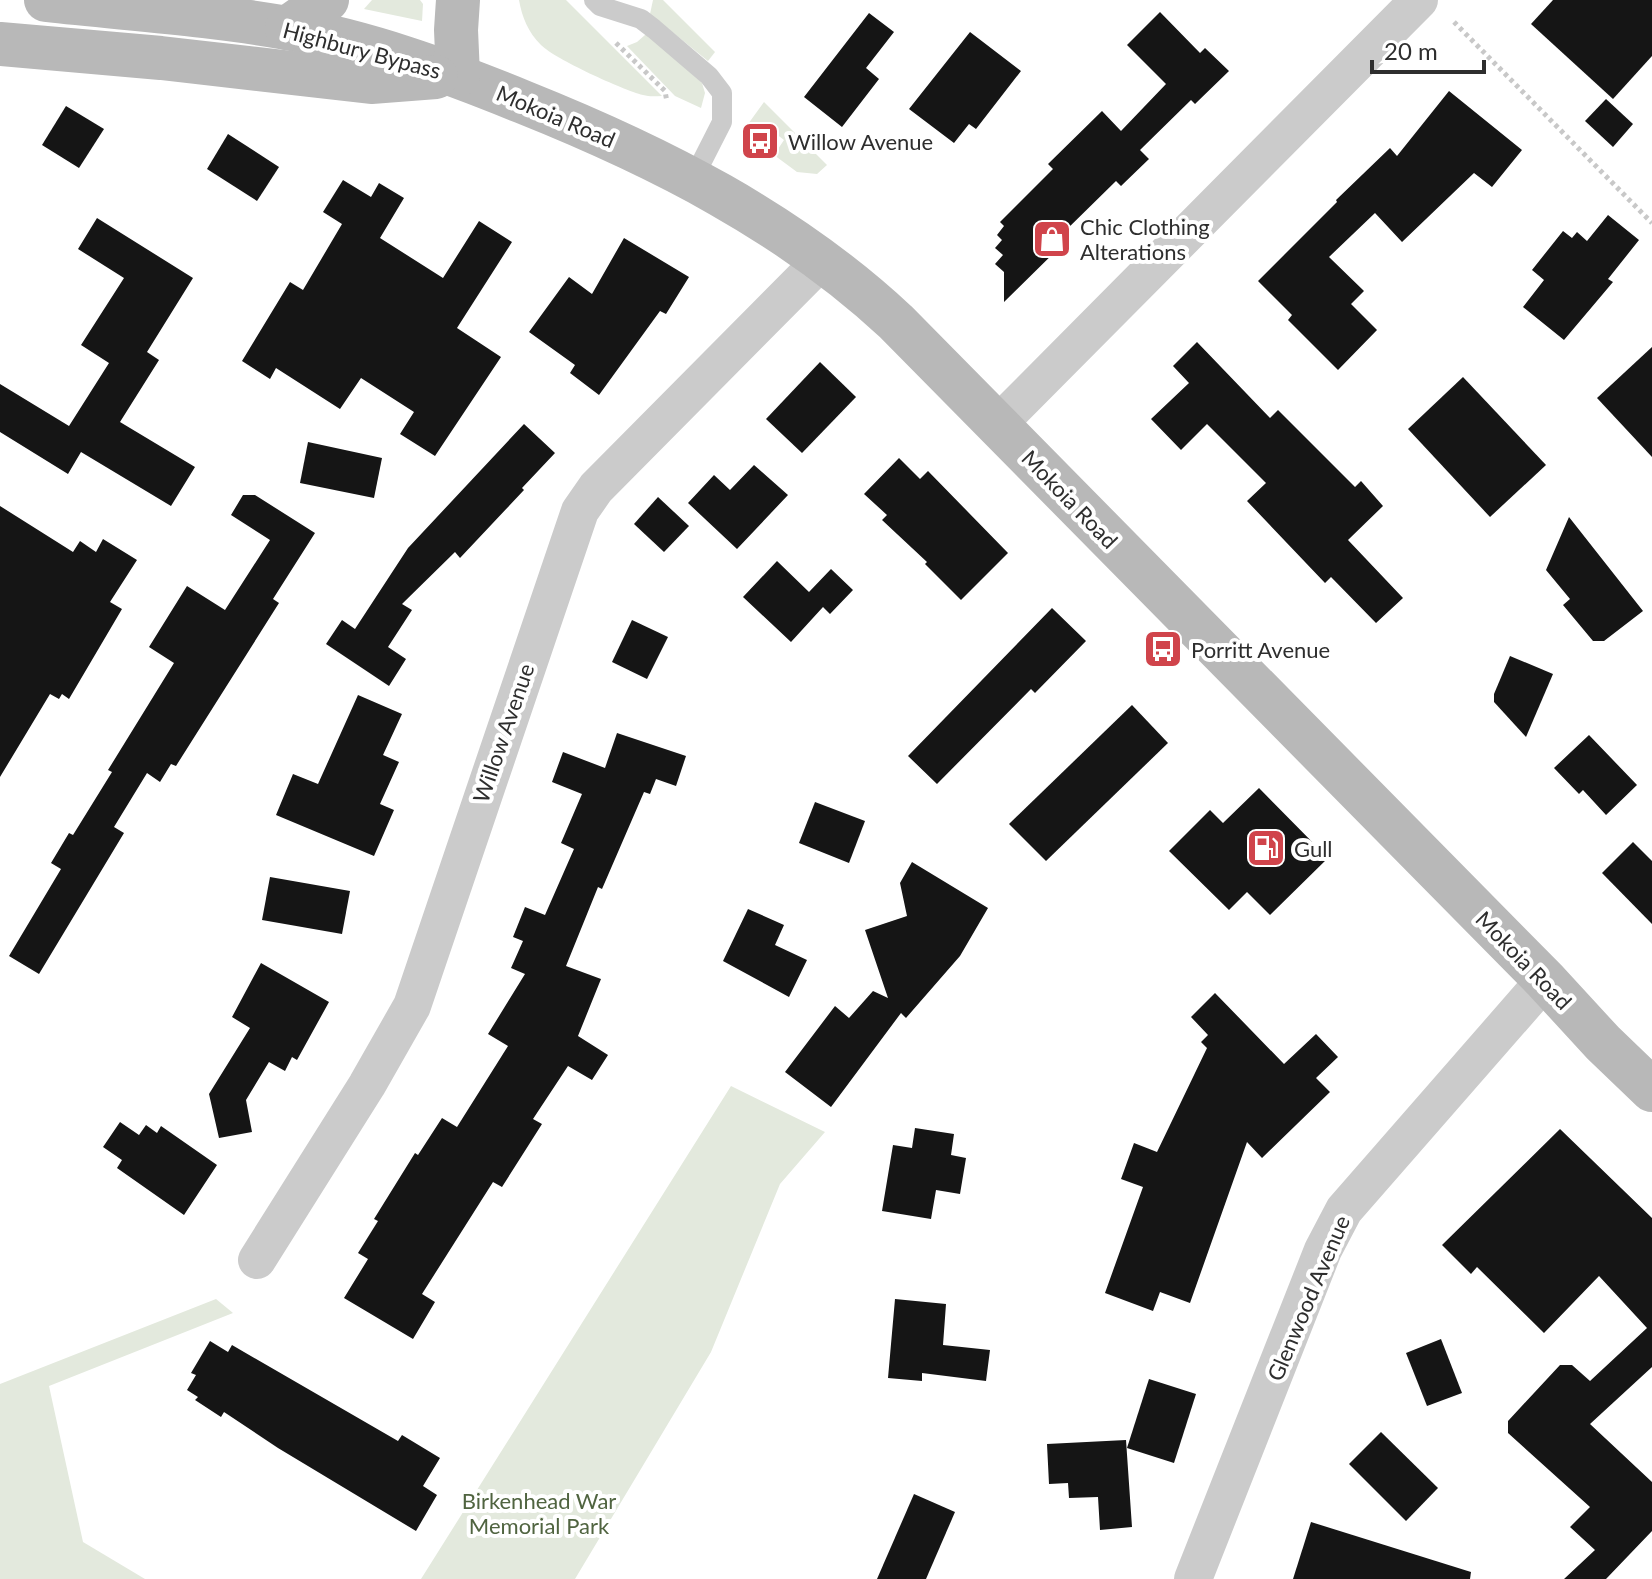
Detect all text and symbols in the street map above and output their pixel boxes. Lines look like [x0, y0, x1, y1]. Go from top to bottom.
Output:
street label: Highbury Bypass [280, 16, 444, 84]
scale bar [1372, 24, 1484, 74]
text: 20 m [1384, 36, 1438, 65]
street label: Mokoia Road [493, 79, 619, 153]
bus stop icon: Willow Avenue [739, 120, 781, 162]
place label: Willow Avenue [788, 128, 933, 155]
place label: Chic Clothing Alterations [1080, 213, 1210, 265]
shop icon: Chic Clothing Alterations [1031, 218, 1073, 260]
street label: Mokoia Road [1016, 444, 1124, 554]
bus stop icon: Porritt Avenue [1142, 628, 1184, 670]
place label: Porritt Avenue [1191, 636, 1330, 663]
street label: Willow Avenue [467, 660, 539, 806]
fuel station icon: Gull [1245, 827, 1287, 869]
place label: Gull [1294, 835, 1333, 862]
street label: Mokoia Road [1470, 905, 1578, 1015]
street label: Glenwood Avenue [1261, 1211, 1355, 1385]
park label: Birkenhead War Memorial Park [462, 1487, 616, 1539]

